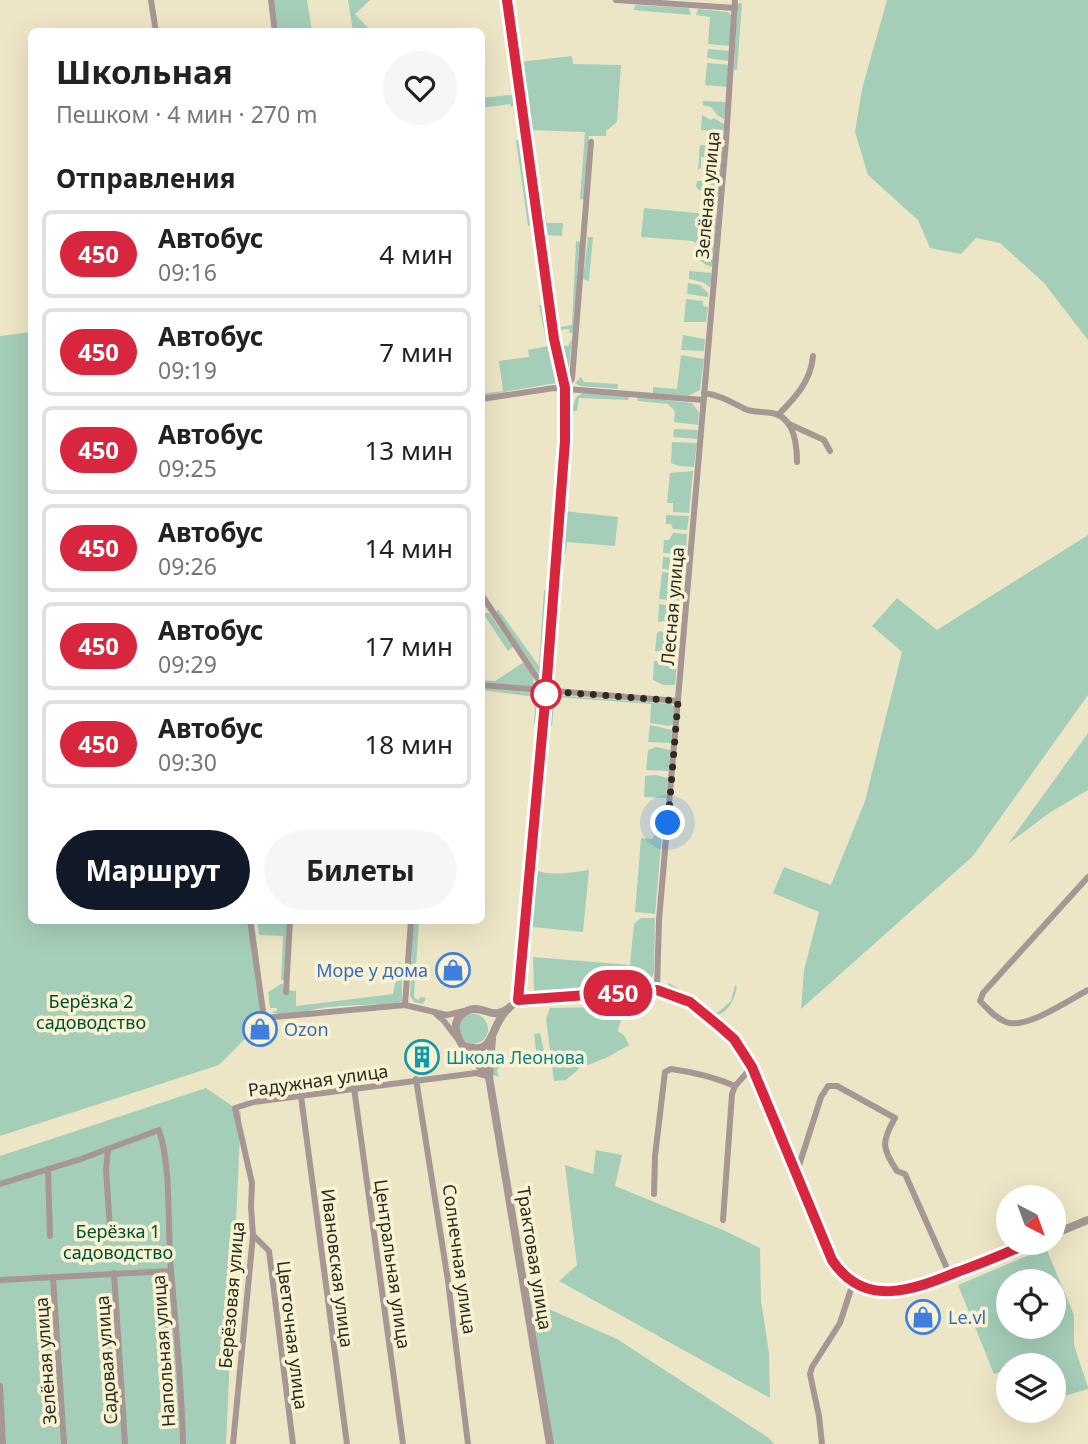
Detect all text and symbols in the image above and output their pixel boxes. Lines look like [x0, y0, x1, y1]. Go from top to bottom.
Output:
text: Школьная [56, 49, 233, 94]
button: heart [383, 51, 457, 125]
text: Пешком · 4 мин · 270 m [56, 98, 318, 130]
street label: Зелёная улица [689, 130, 725, 260]
text: Отправления [56, 160, 235, 196]
text: Автобус [158, 220, 263, 256]
text: 4 мин [379, 236, 453, 272]
text: 450 [78, 237, 119, 270]
text: 09:16 [158, 256, 217, 288]
text: Автобус [158, 318, 263, 354]
text: 7 мин [379, 334, 453, 370]
text: 450 [78, 335, 119, 368]
text: 09:19 [158, 354, 217, 386]
text: Автобус [158, 416, 263, 452]
text: 13 мин [364, 432, 453, 468]
text: 450 [78, 433, 119, 466]
text: 09:25 [158, 452, 217, 484]
text: Автобус [158, 514, 263, 550]
text: 14 мин [364, 530, 453, 566]
text: 450 [78, 531, 119, 564]
street label: Лесная улица [655, 546, 689, 666]
text: 09:26 [158, 550, 217, 582]
text: Автобус [158, 612, 263, 648]
text: 17 мин [364, 628, 453, 664]
text: 450 [78, 629, 119, 662]
text: 09:29 [158, 648, 217, 680]
unlabelled marker [531, 679, 561, 709]
text: Автобус [158, 710, 263, 746]
text: 18 мин [364, 726, 453, 762]
text: 450 [78, 727, 119, 760]
text: 09:30 [158, 746, 217, 778]
your location [650, 805, 685, 840]
button: Маршрут [56, 830, 250, 910]
button: Билеты [264, 830, 457, 910]
shop icon: Море у дома [434, 951, 472, 989]
place label: Море у дома [316, 958, 428, 982]
line badge: 450 [578, 970, 658, 1016]
text: 450 [597, 976, 639, 1009]
park label: Берёзка 2 садоводство [36, 989, 146, 1034]
shop icon: Ozon [241, 1010, 279, 1048]
place label: Ozon [284, 1017, 329, 1041]
building icon: Школа Леонова [403, 1038, 441, 1076]
place label: Школа Леонова [446, 1045, 585, 1069]
street label: Радужная улица [246, 1058, 390, 1102]
street label: Центральная улица [369, 1178, 417, 1350]
street label: Солнечная улица [438, 1182, 482, 1336]
street label: Трактовая улица [512, 1184, 558, 1332]
north arrow [996, 1185, 1066, 1255]
map controls [996, 1185, 1066, 1423]
street label: Ивановская улица [316, 1187, 360, 1349]
park label: Берёзка 1 садоводство [63, 1219, 173, 1264]
street label: Берёзовая улица [213, 1220, 249, 1370]
street label: Цветочная улица [272, 1259, 314, 1411]
button: locate [996, 1269, 1066, 1339]
street label: Напольная улица [146, 1274, 180, 1428]
street label: Садовая улица [90, 1295, 122, 1425]
street label: Зелёная улица [29, 1296, 61, 1426]
shop icon: Le.vl [904, 1298, 942, 1336]
place label: Le.vl [948, 1305, 986, 1329]
button: layers [996, 1353, 1066, 1423]

